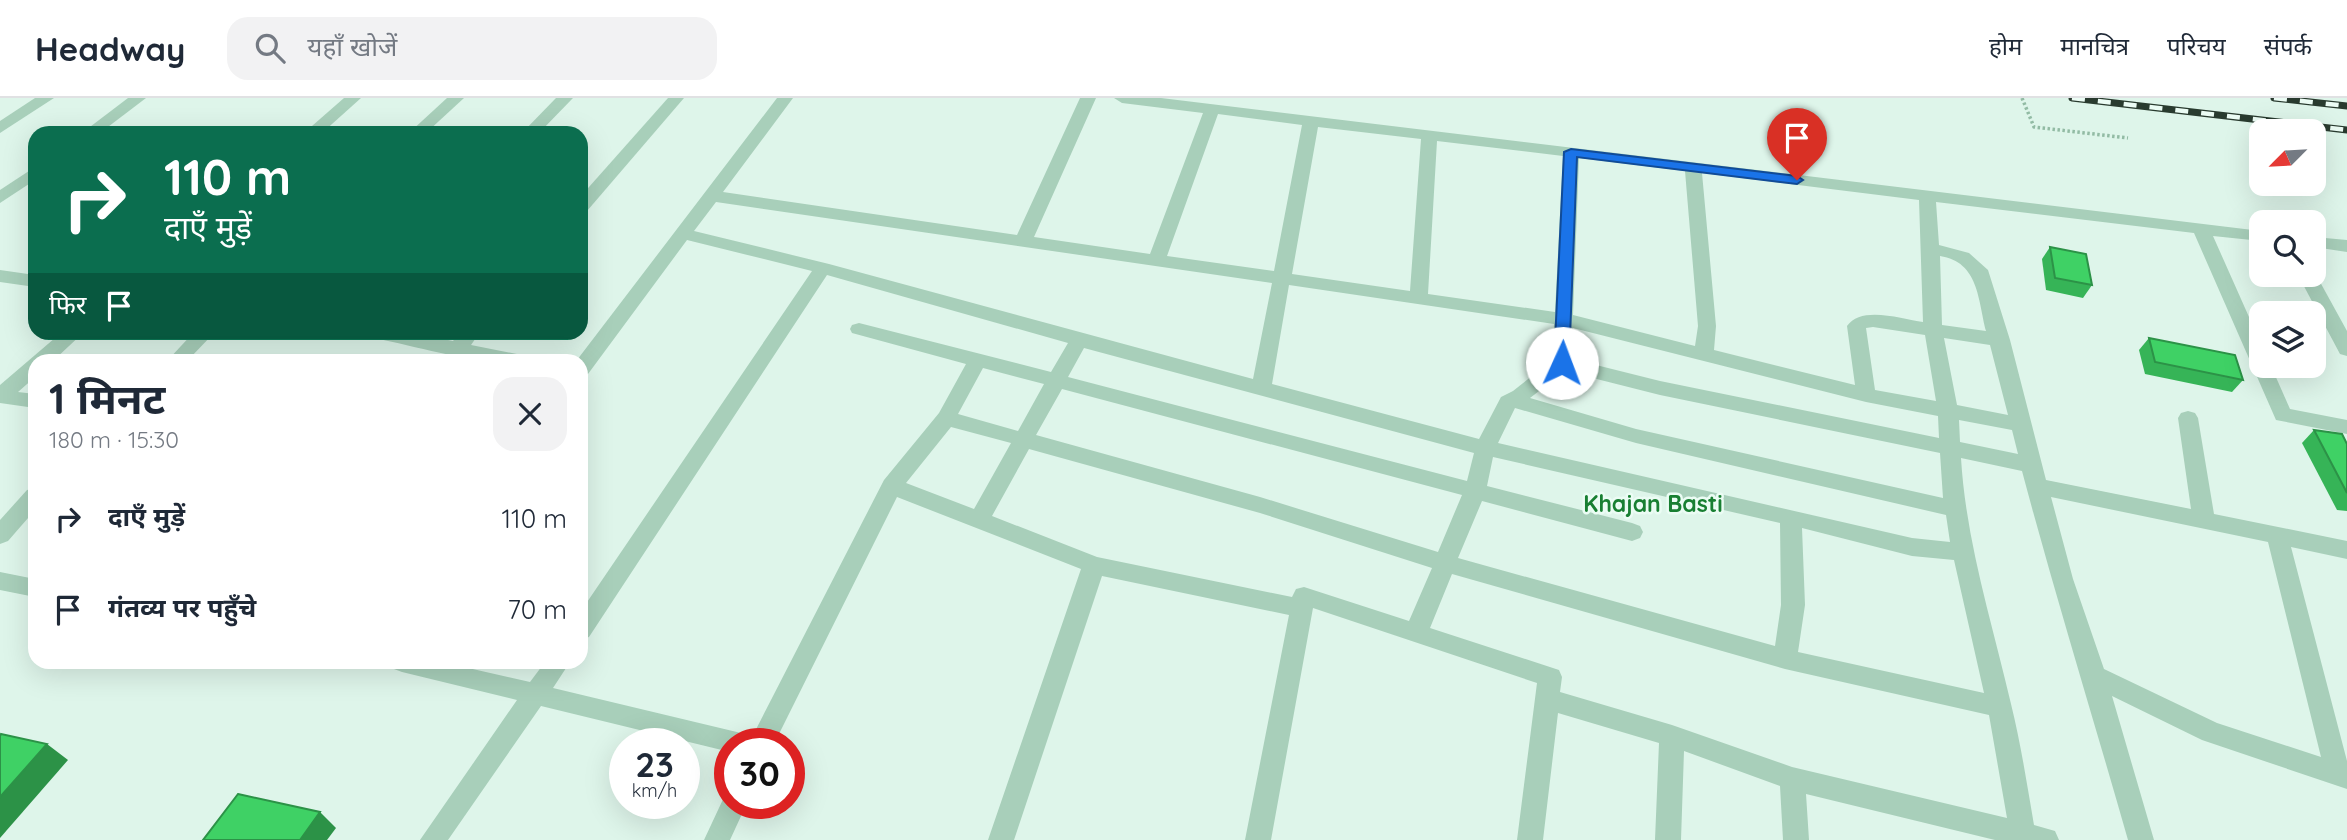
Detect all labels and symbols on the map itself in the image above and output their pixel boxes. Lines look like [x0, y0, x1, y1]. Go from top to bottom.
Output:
pin [1767, 108, 1827, 180]
north arrow [2249, 119, 2326, 196]
position arrow [1525, 326, 1599, 400]
district label: Khajan Basti [1583, 489, 1723, 518]
speed limit sign: 30 [714, 728, 805, 819]

